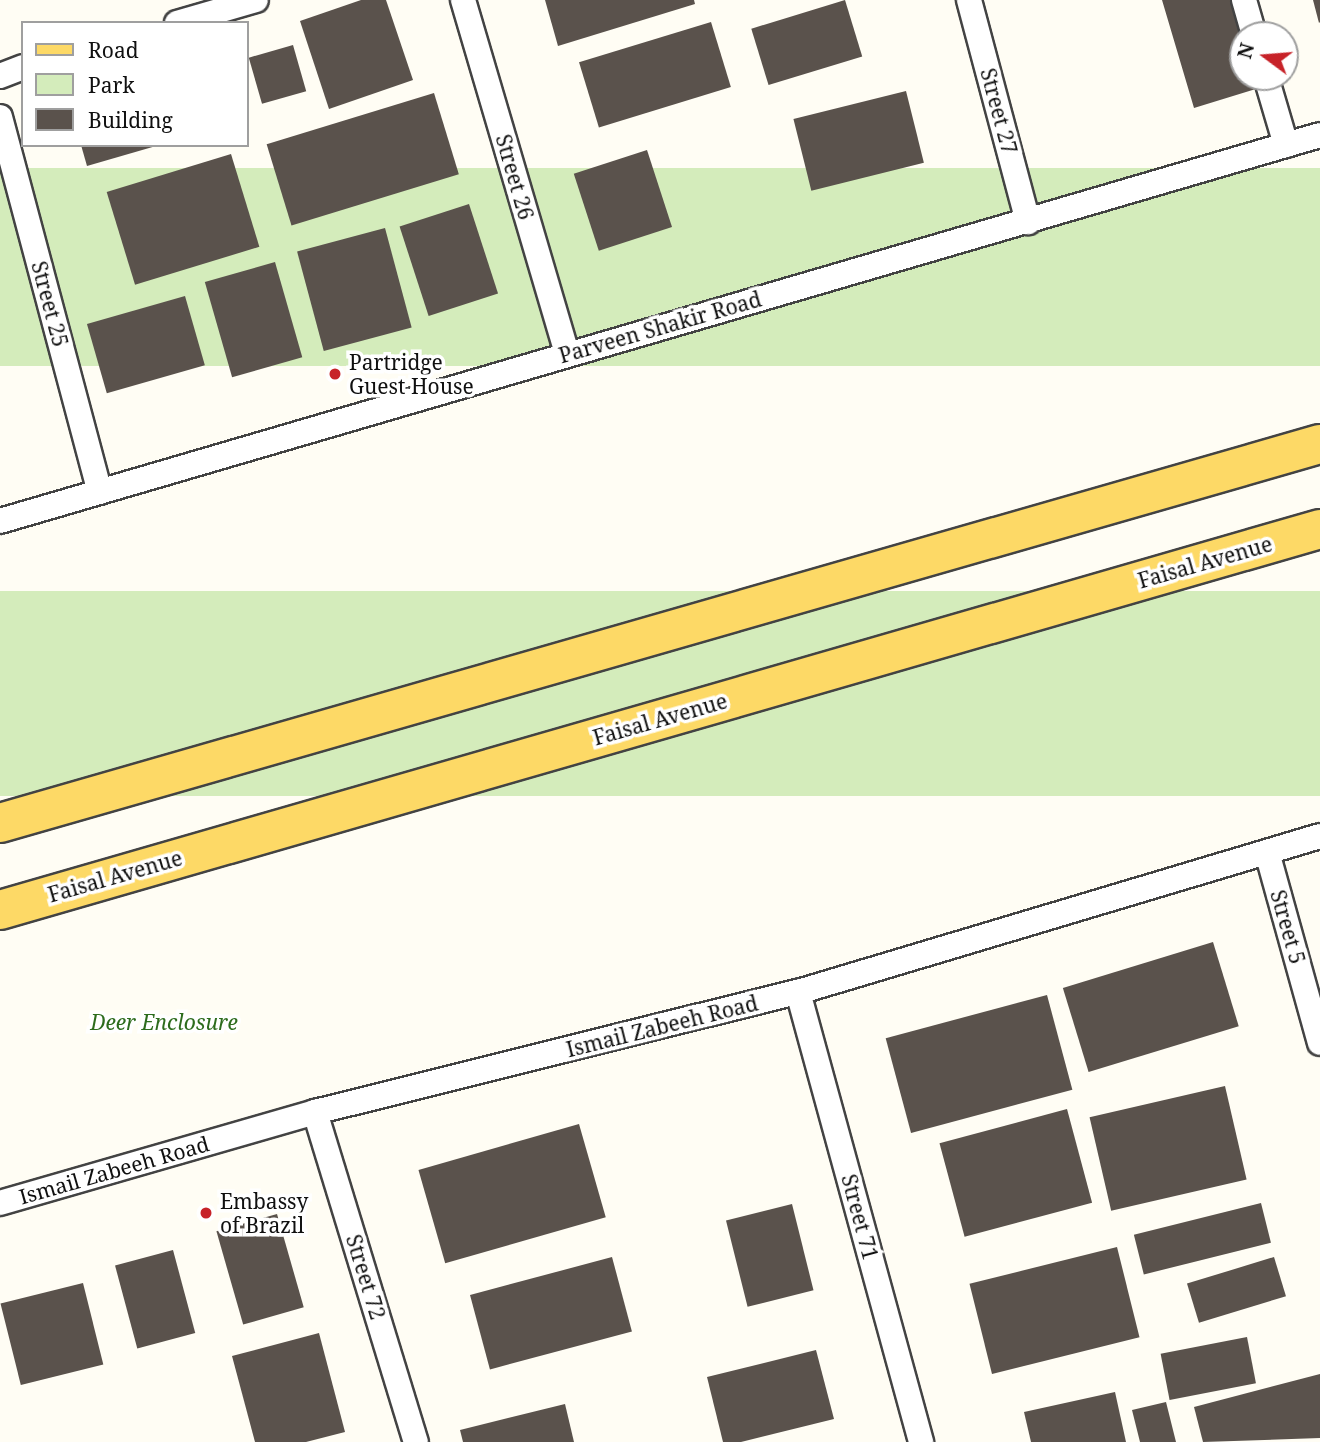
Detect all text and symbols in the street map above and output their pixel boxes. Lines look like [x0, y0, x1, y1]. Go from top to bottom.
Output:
legend [21, 21, 248, 147]
north arrow [1229, 21, 1299, 91]
text: Road [88, 36, 139, 64]
text: N [1231, 40, 1260, 62]
street label: Street 27 [976, 65, 1022, 157]
text: Park [88, 71, 135, 99]
text: Building [88, 106, 173, 134]
street label: Street 26 [491, 131, 539, 223]
street label: Street 25 [27, 258, 73, 350]
street label: Parveen Shakir Road [556, 286, 764, 368]
place label: Partridge Guest House [349, 349, 474, 399]
marker: Partridge Guest House [327, 366, 343, 382]
street label: Faisal Avenue [1135, 531, 1275, 593]
street label: Faisal Avenue [590, 688, 730, 750]
street label: Faisal Avenue [45, 845, 185, 907]
street label: Street 5 [1265, 887, 1311, 967]
street label: Ismail Zabeeh Road [564, 990, 760, 1062]
park label: Deer Enclosure [90, 1009, 238, 1035]
street label: Ismail Zabeeh Road [16, 1131, 212, 1209]
street label: Street 71 [837, 1171, 883, 1263]
place label: Embassy of Brazil [220, 1188, 308, 1238]
marker: Embassy of Brazil [198, 1205, 214, 1221]
street label: Street 72 [341, 1231, 391, 1323]

